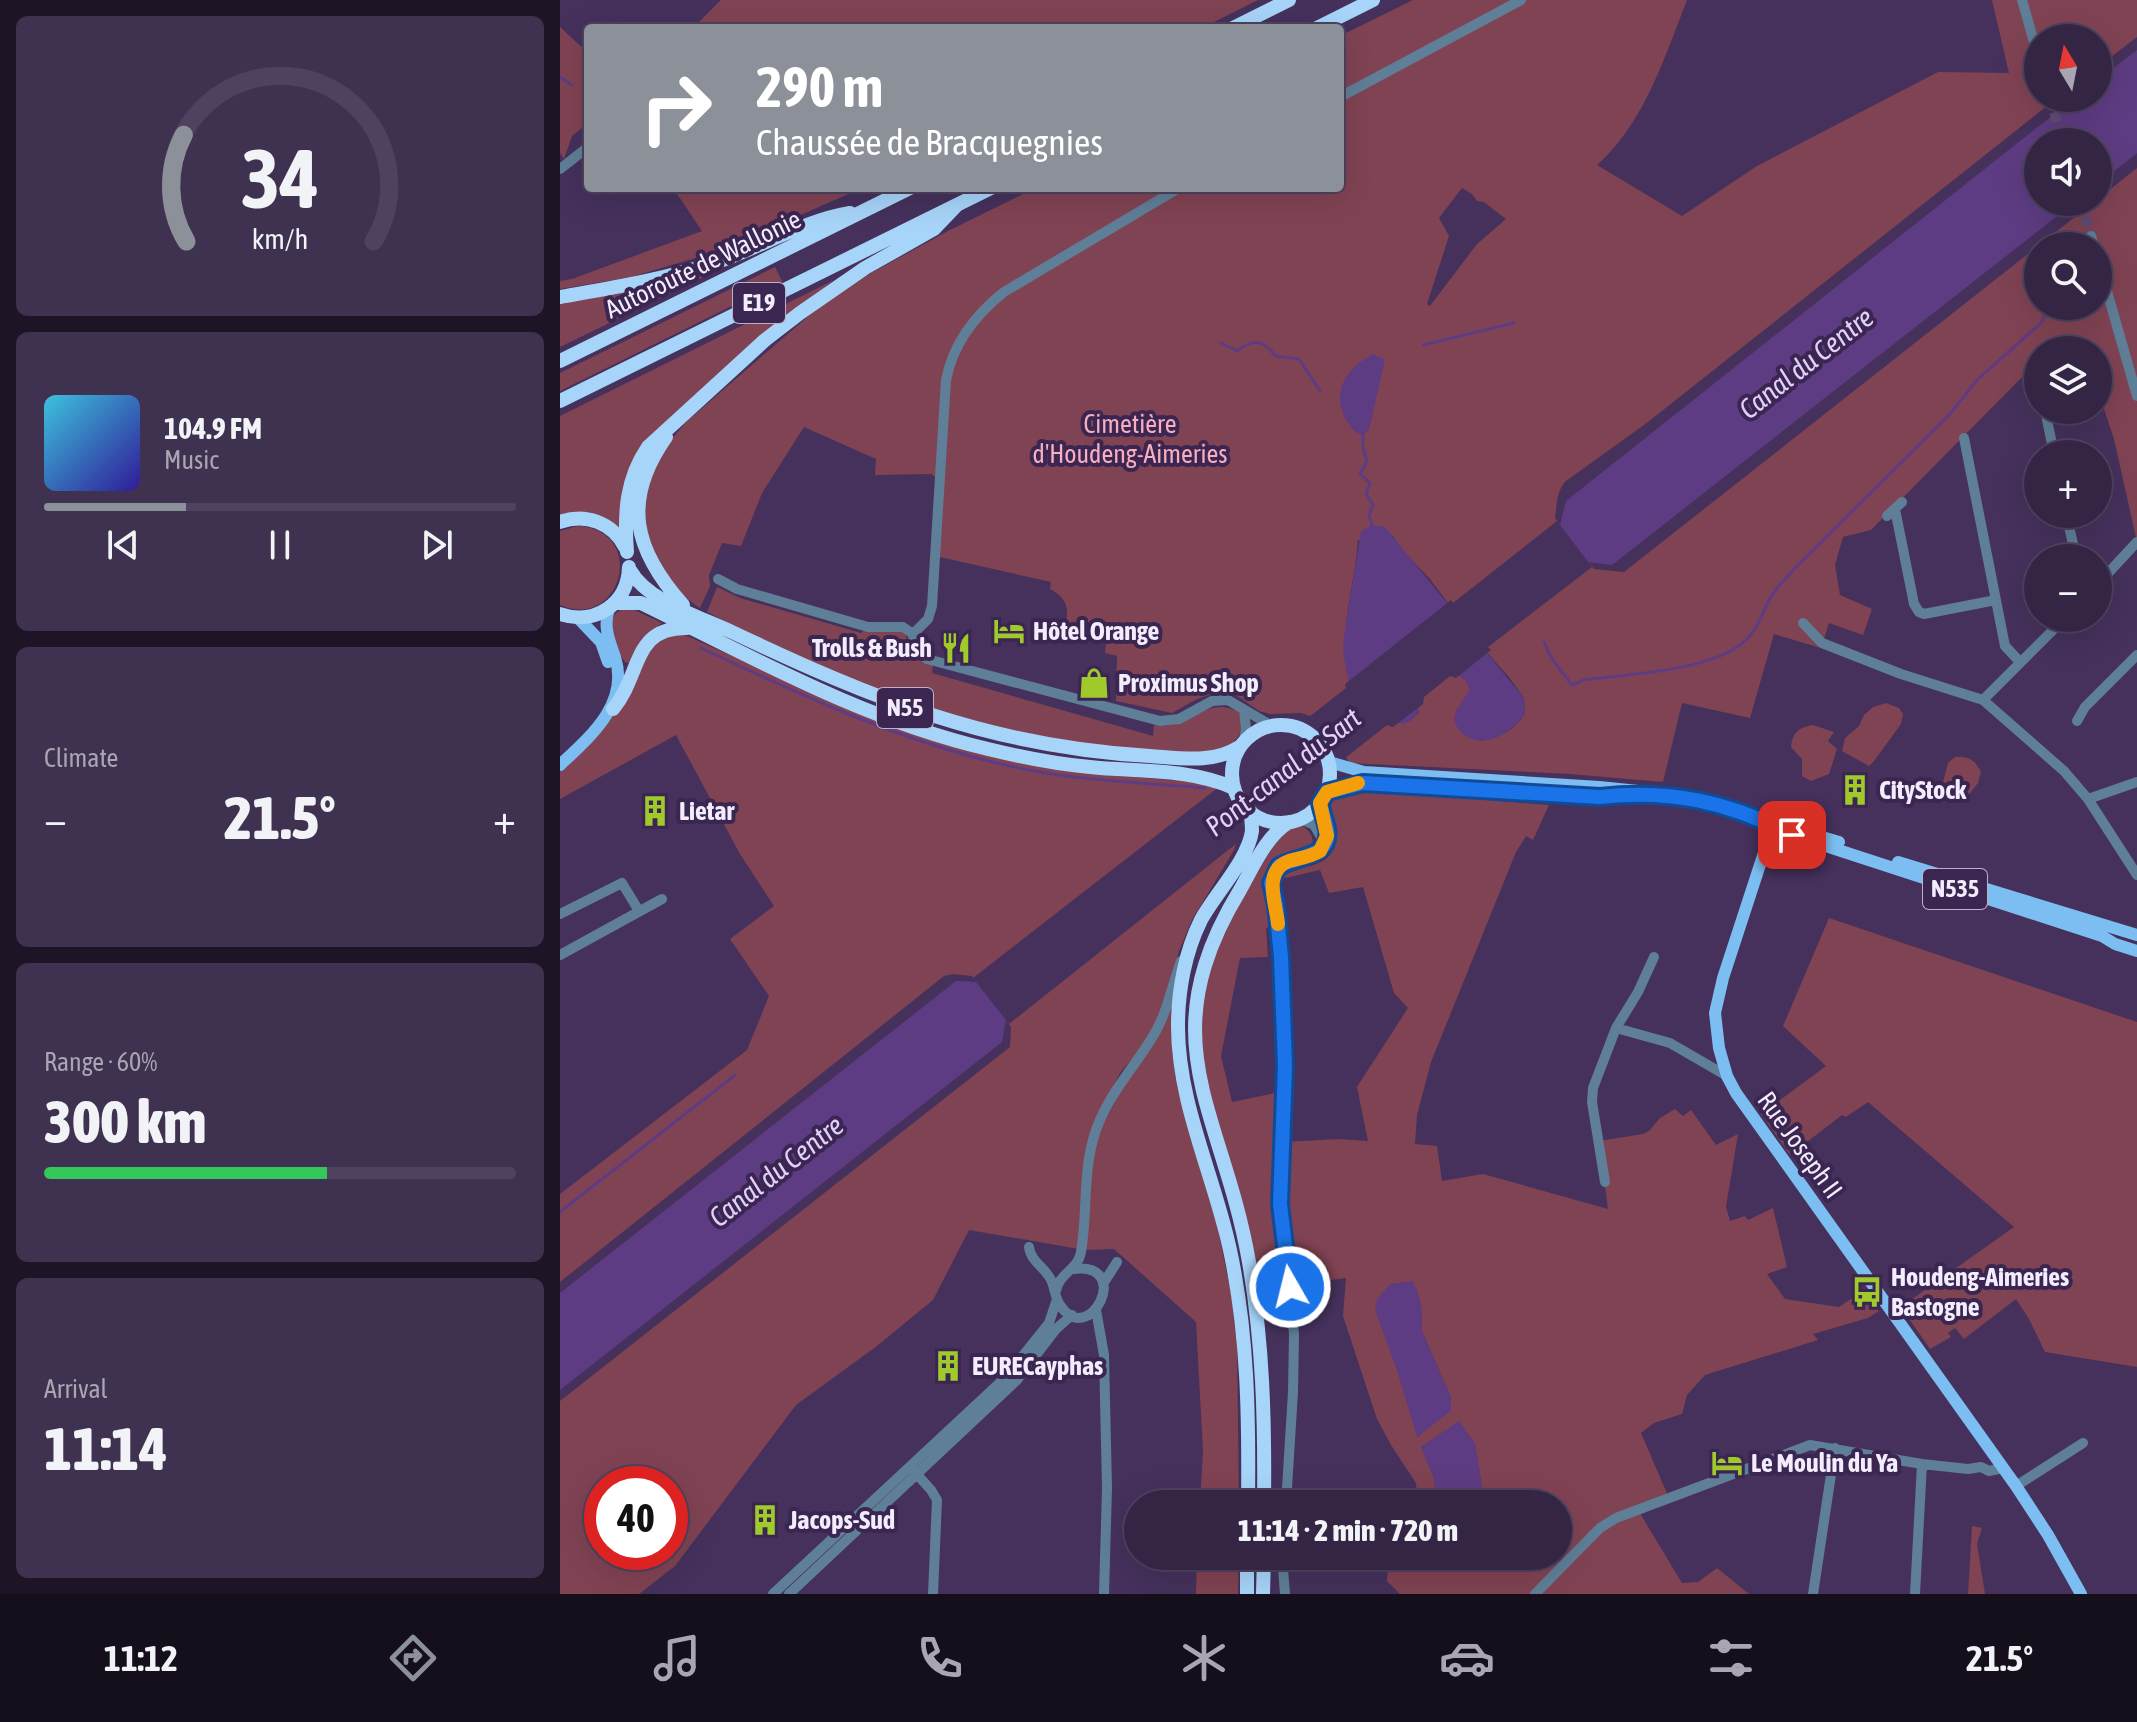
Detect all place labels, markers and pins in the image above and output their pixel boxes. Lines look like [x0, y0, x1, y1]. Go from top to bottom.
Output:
hotel icon: Hôtel Orange [992, 614, 1026, 648]
place label: Hôtel Orange [1033, 616, 1160, 646]
restaurant icon: Trolls & Bush [939, 631, 973, 665]
place label: Trolls & Bush [812, 633, 932, 663]
shop icon: Proximus Shop [1077, 666, 1111, 700]
place label: Proximus Shop [1118, 668, 1259, 698]
building icon: CityStock [1838, 773, 1872, 807]
place label: CityStock [1879, 775, 1967, 805]
building icon: Lietar [638, 794, 672, 828]
place label: Lietar [679, 796, 735, 826]
pin [1758, 801, 1826, 869]
place label: Houdeng-Aimeries Bastogne [1891, 1262, 2069, 1322]
bus stop icon: Houdeng-Aimeries Bastogne [1850, 1275, 1884, 1309]
building icon: EURECayphas [931, 1349, 965, 1383]
place label: EURECayphas [972, 1351, 1103, 1381]
hotel icon: Le Moulin du Ya [1710, 1446, 1744, 1480]
place label: Le Moulin du Ya [1751, 1448, 1898, 1478]
building icon: Jacops-Sud [748, 1503, 782, 1537]
place label: Jacops-Sud [788, 1505, 895, 1535]

